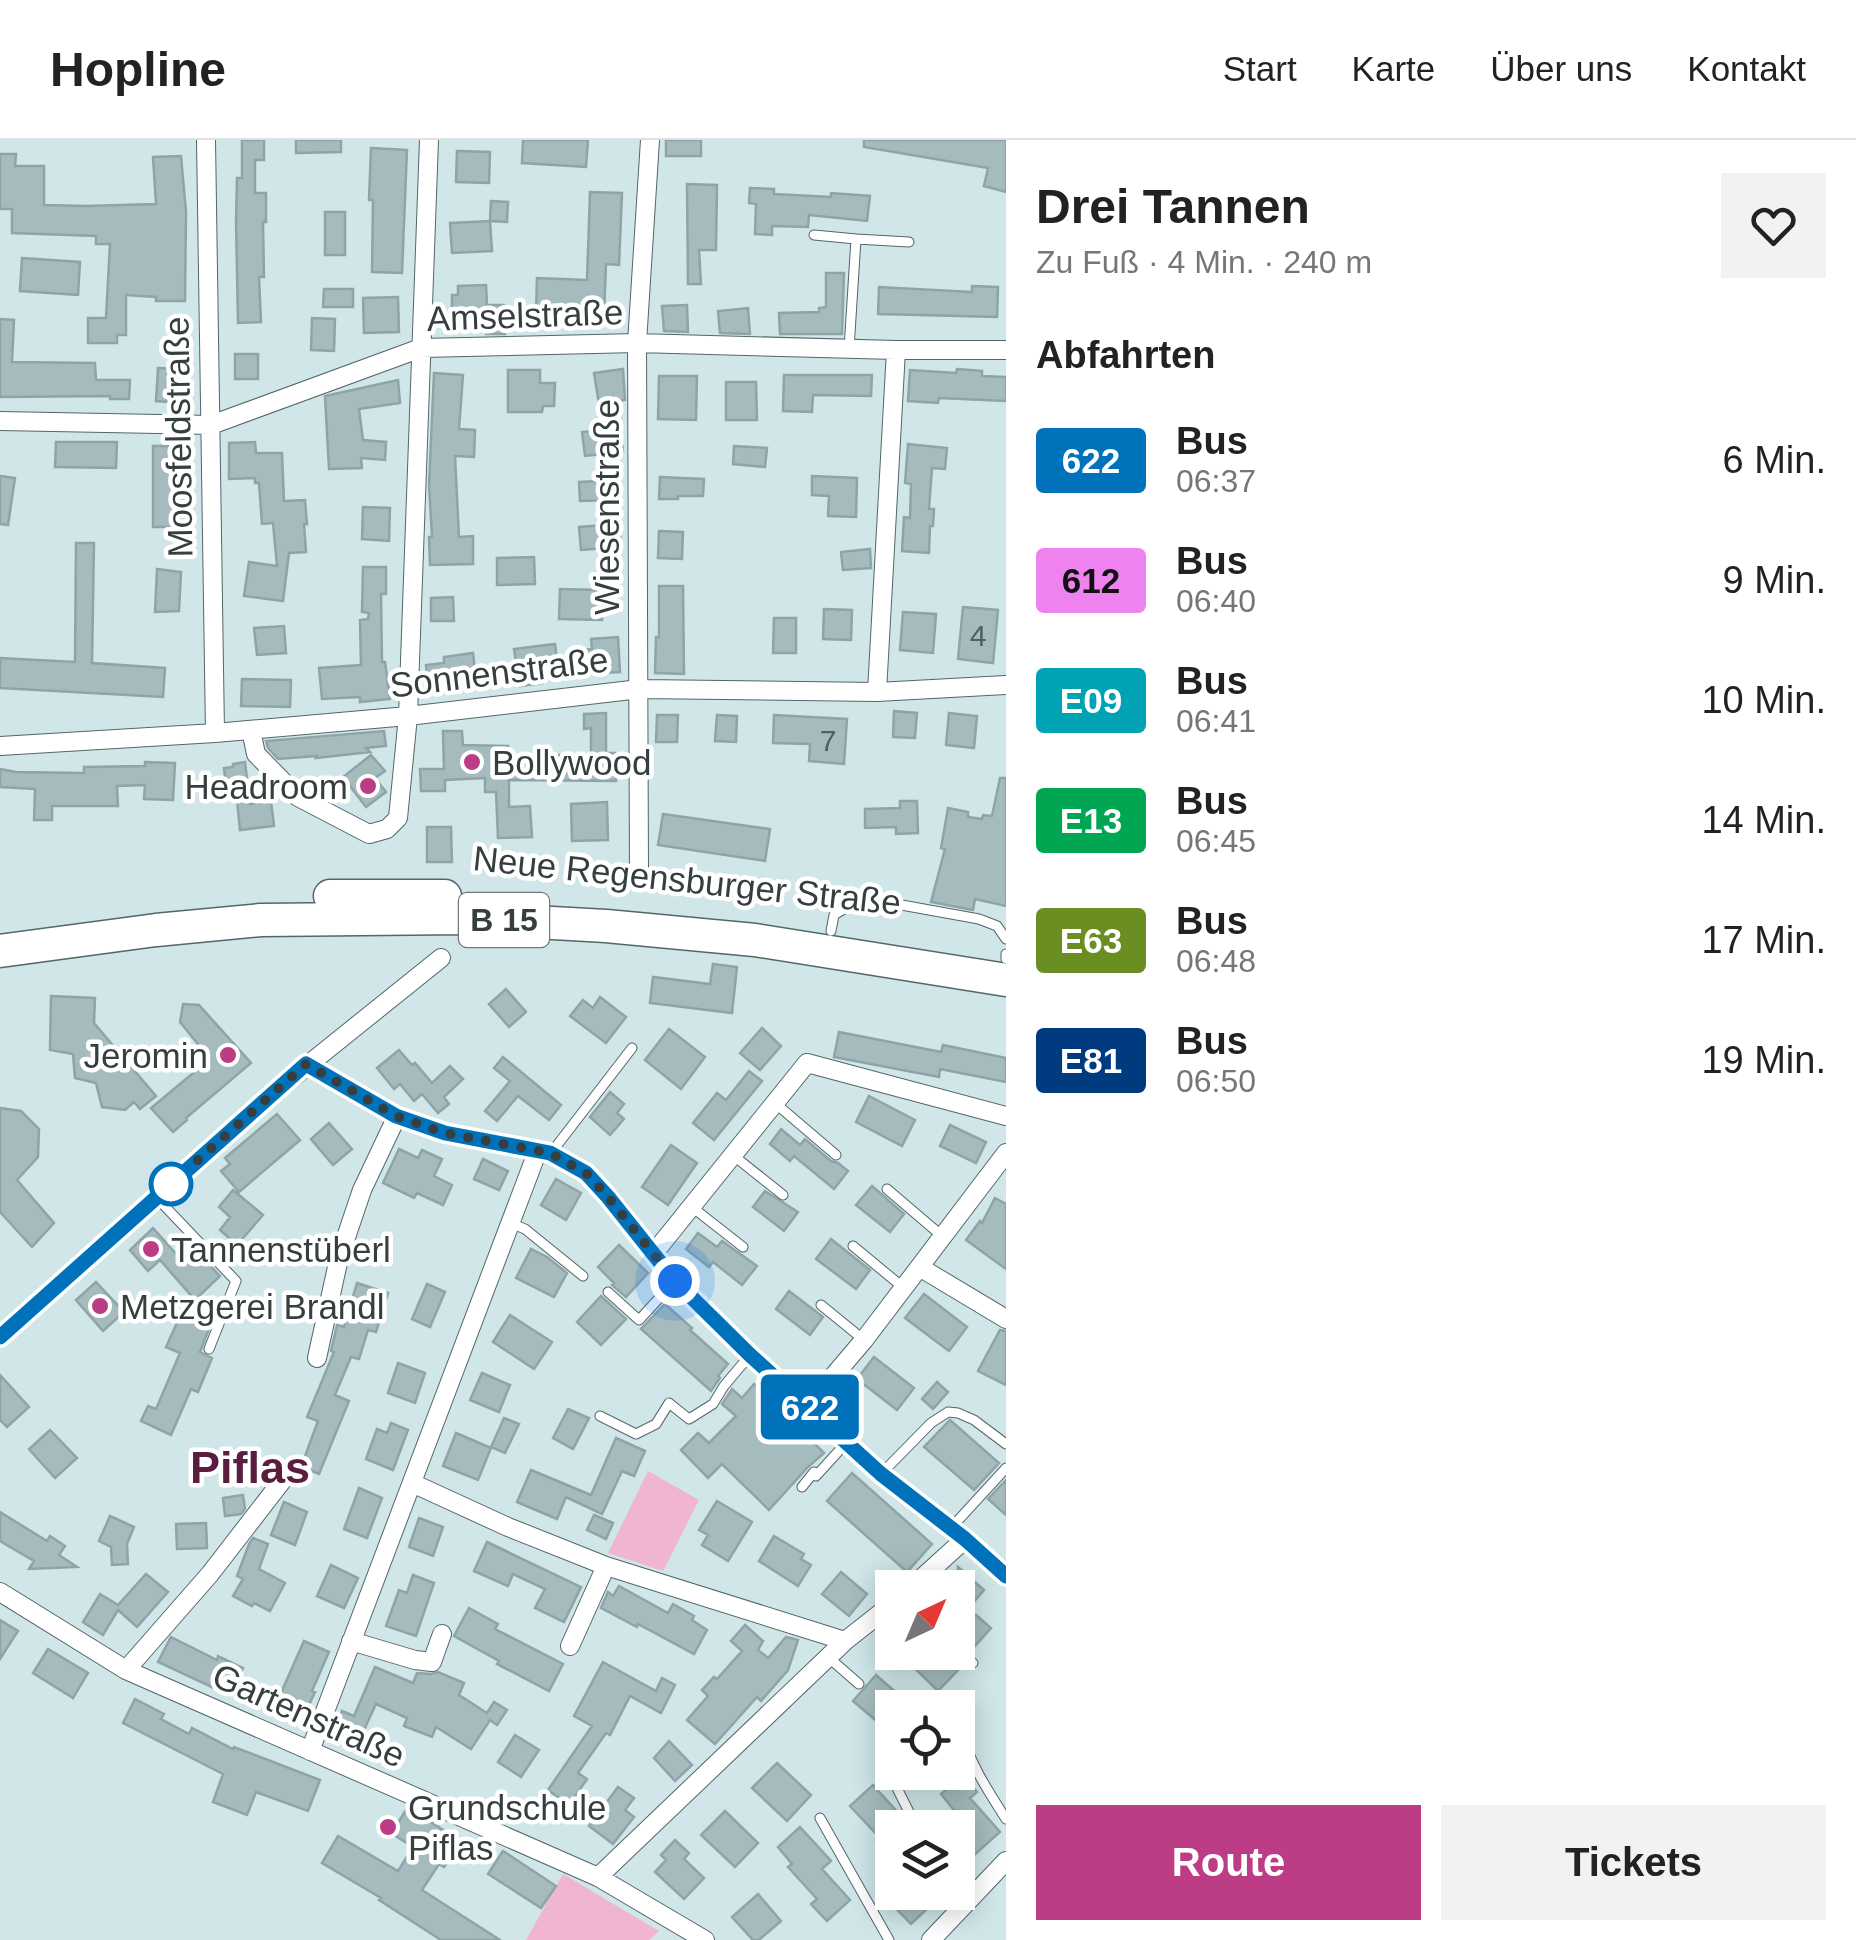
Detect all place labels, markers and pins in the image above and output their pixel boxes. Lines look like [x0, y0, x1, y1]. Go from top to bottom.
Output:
place label: Bollywood [492, 743, 652, 782]
marker: Bollywood [461, 751, 483, 773]
place label: Headroom [185, 767, 348, 806]
marker: Headroom [357, 775, 379, 797]
place label: Jeromin [84, 1036, 208, 1075]
marker: Jeromin [217, 1044, 239, 1066]
unlabelled marker [150, 1163, 192, 1205]
place label: Tannenstüberl [171, 1230, 391, 1269]
marker: Tannenstüberl [140, 1238, 162, 1260]
place label: Metzgerei Brandl [120, 1287, 385, 1326]
marker: Metzgerei Brandl [89, 1295, 111, 1317]
place label: Grundschule Piflas [408, 1788, 606, 1867]
marker: Grundschule Piflas [377, 1816, 399, 1838]

